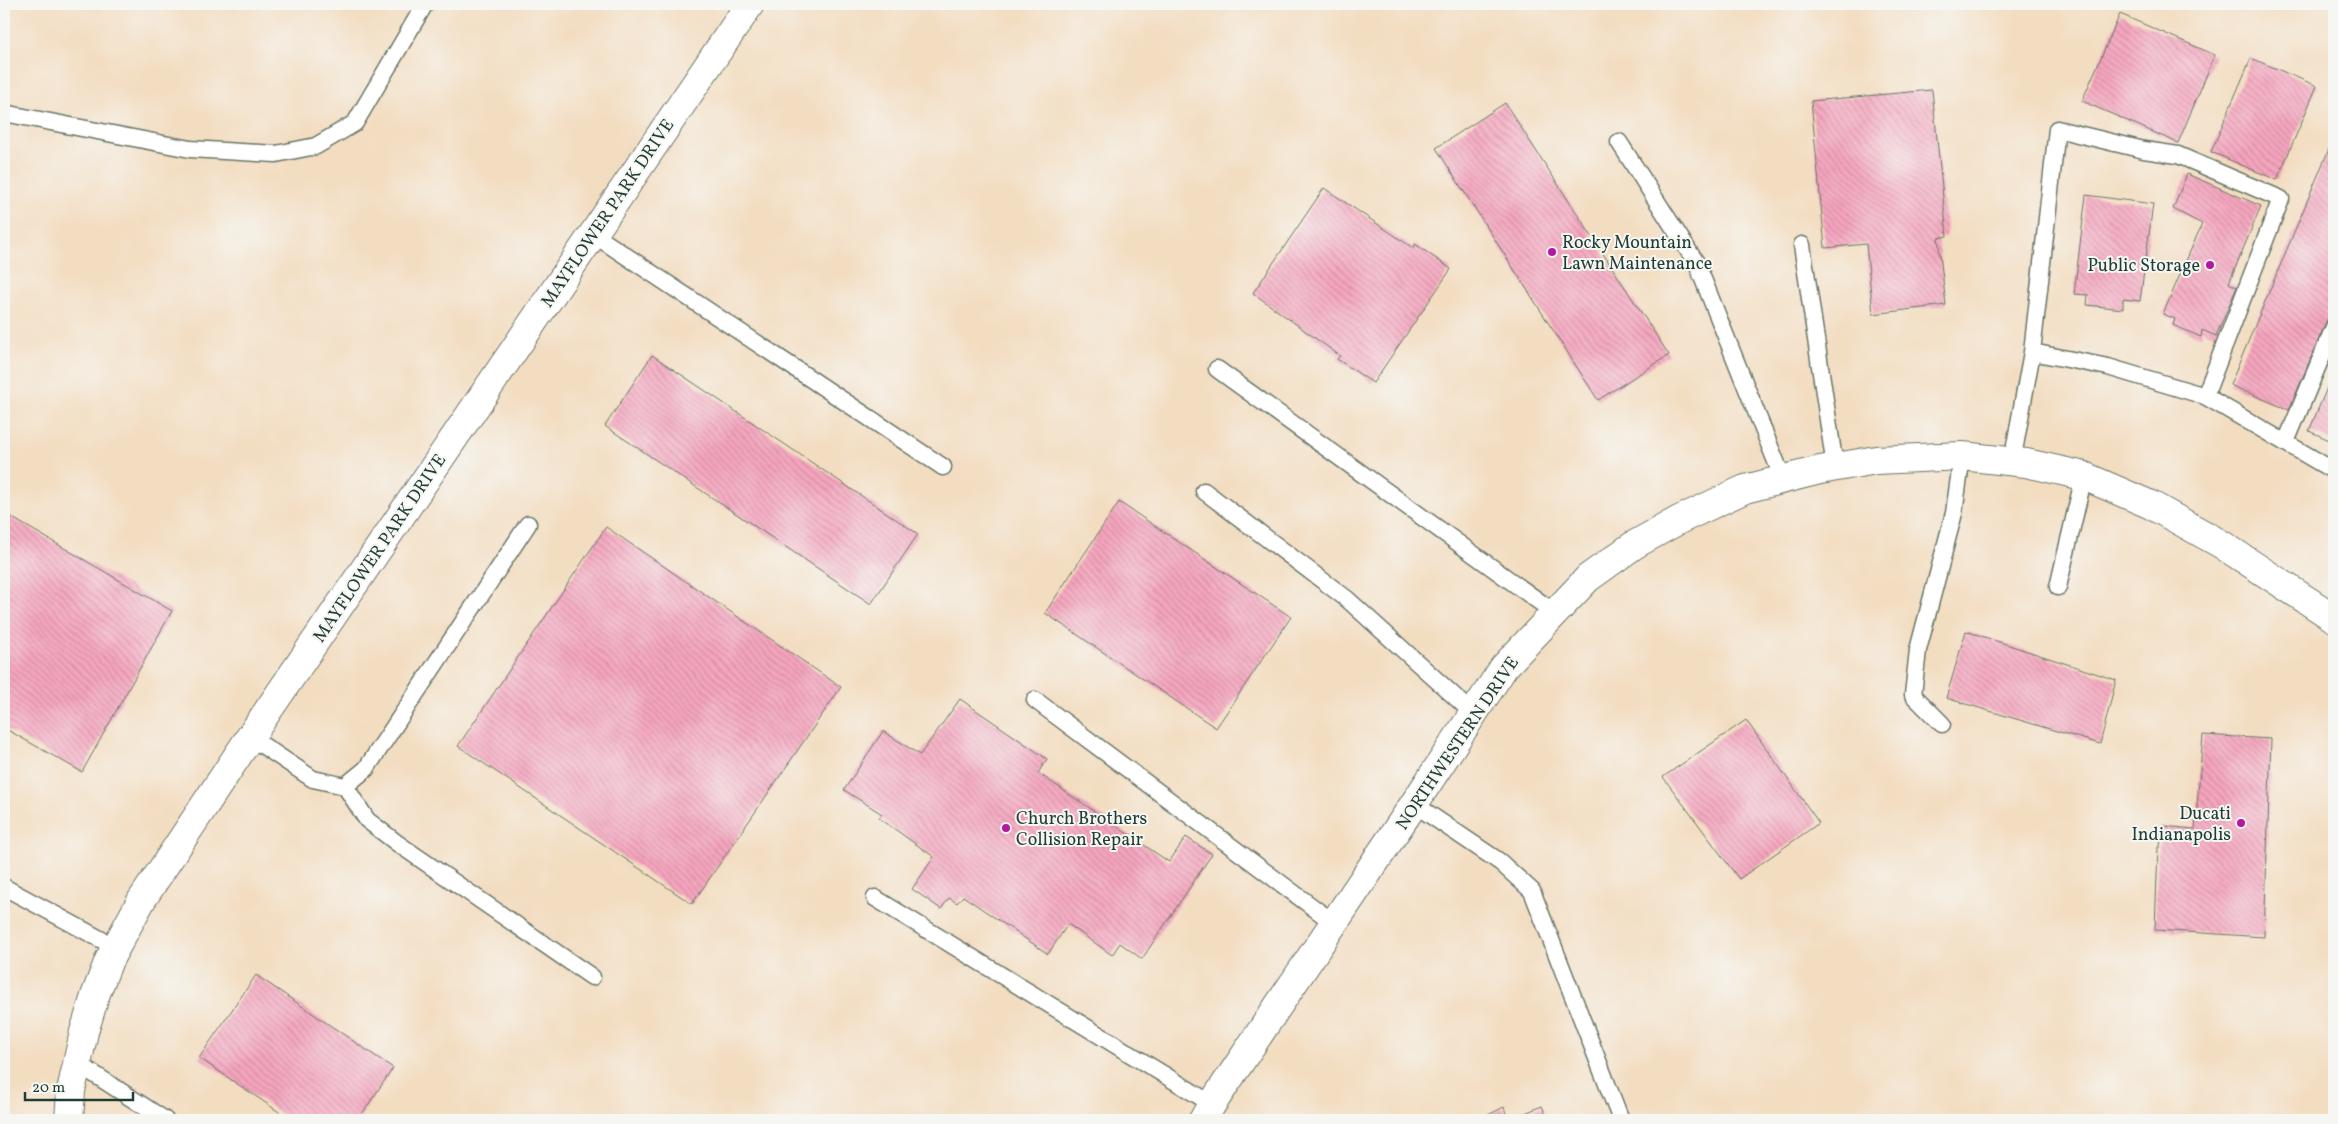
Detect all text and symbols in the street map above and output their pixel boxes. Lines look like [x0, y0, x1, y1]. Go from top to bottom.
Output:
street label: MAYFLOWER PARK DRIVE [536, 114, 681, 313]
place label: Rocky Mountain Lawn Maintenance [1562, 231, 1712, 277]
marker: Rocky Mountain Lawn Maintenance [1546, 246, 1558, 258]
place label: Public Storage [2087, 254, 2200, 279]
marker: Public Storage [2204, 259, 2216, 271]
street label: MAYFLOWER PARK DRIVE [308, 449, 453, 648]
street label: NORTHWESTERN DRIVE [1391, 652, 1526, 836]
place label: Ducati Indianapolis [2131, 802, 2231, 848]
place label: Church Brothers Collision Repair [1016, 807, 1147, 853]
marker: Ducati Indianapolis [2235, 817, 2247, 829]
marker: Church Brothers Collision Repair [1000, 822, 1012, 834]
scale bar [25, 1069, 132, 1101]
text: 20 m [32, 1078, 65, 1099]

